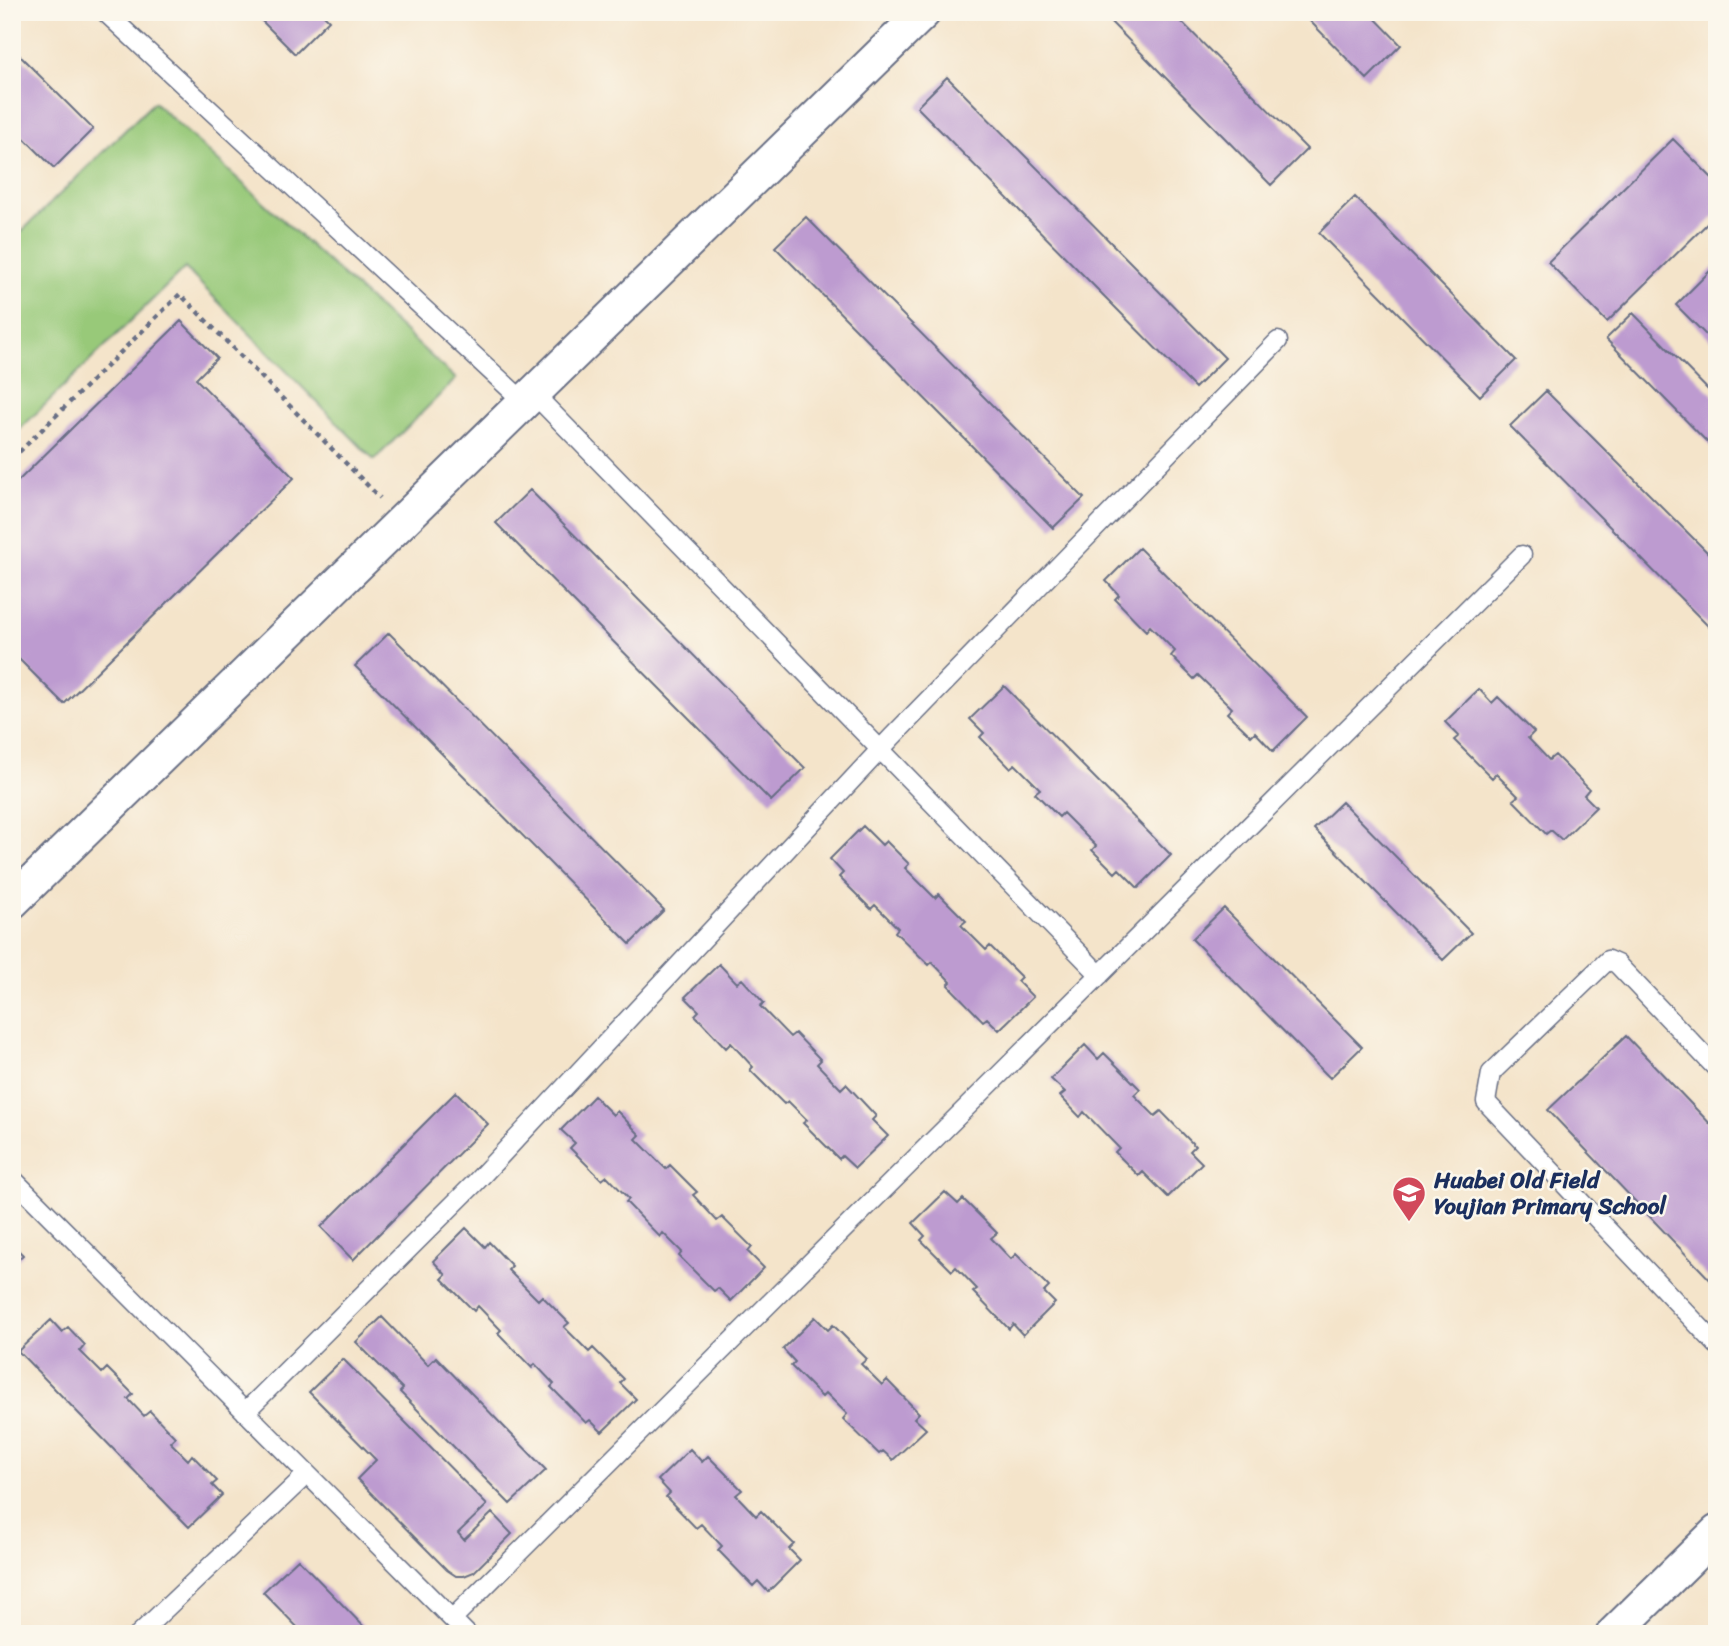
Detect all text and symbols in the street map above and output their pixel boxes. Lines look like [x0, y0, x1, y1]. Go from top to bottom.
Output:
place label: Huabei Old Field Youjian Primary School [1433, 1160, 1667, 1227]
school or university icon: Huabei Old Field Youjian Primary School [1390, 1174, 1428, 1223]

